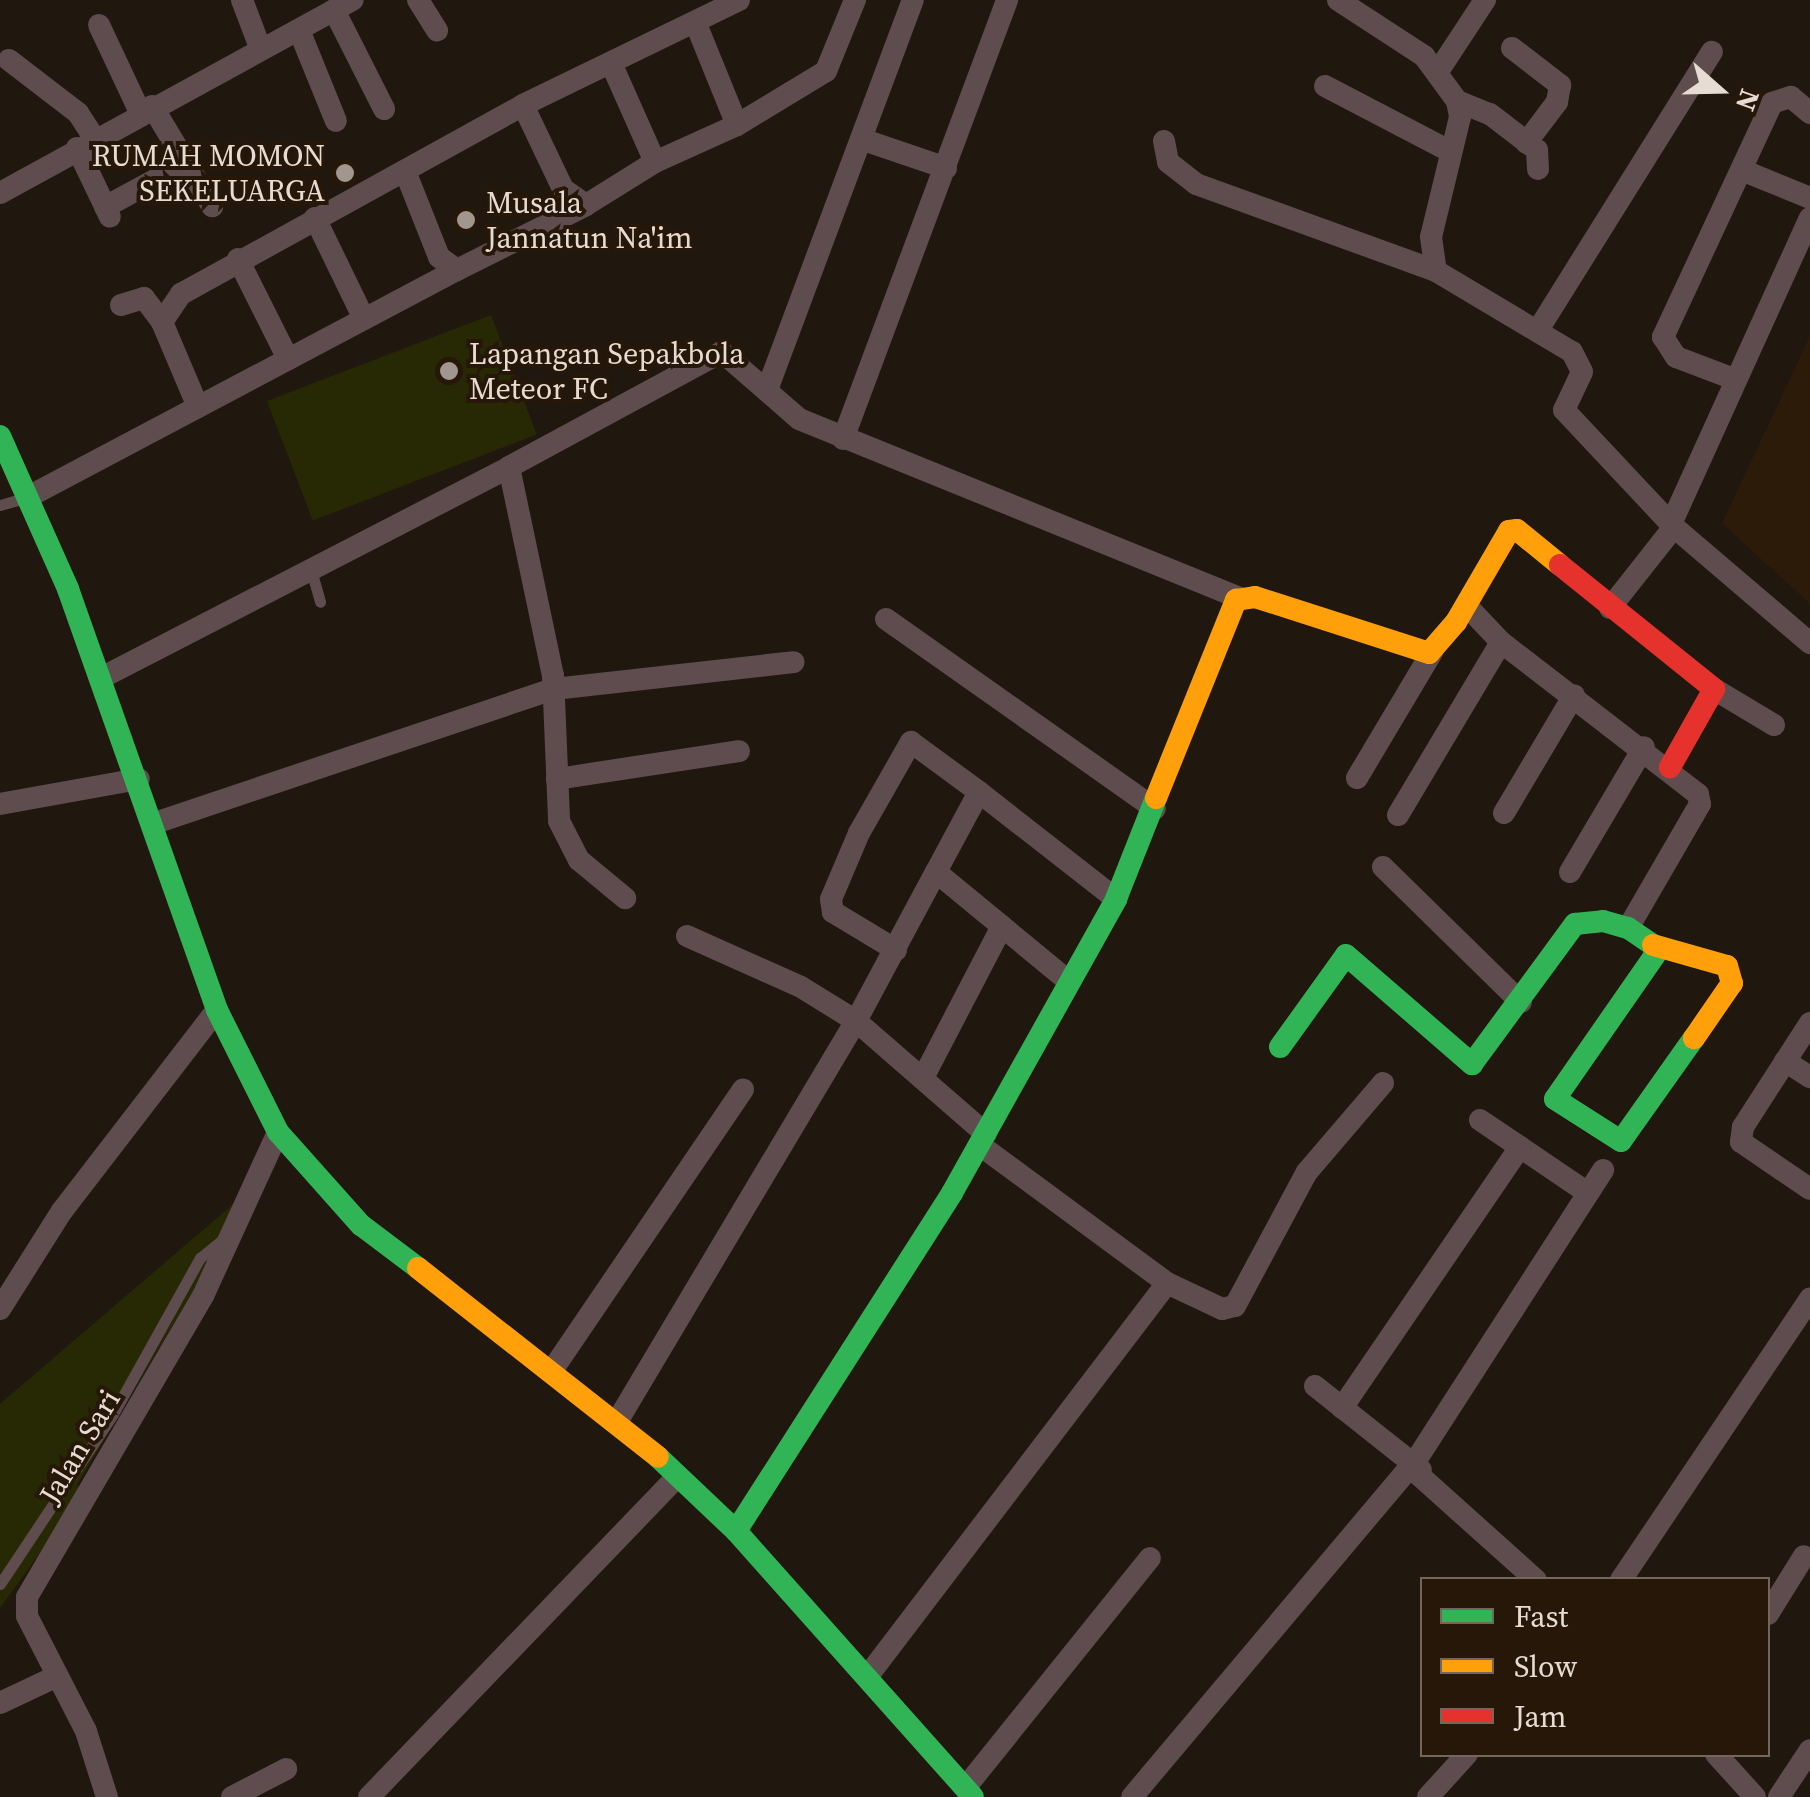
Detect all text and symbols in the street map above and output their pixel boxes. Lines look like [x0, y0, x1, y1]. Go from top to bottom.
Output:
north arrow [1670, 40, 1770, 140]
text: N [1727, 84, 1770, 116]
place label: RUMAH MOMON SEKELUARGA [92, 138, 325, 208]
marker: RUMAH MOMON SEKELUARGA [334, 162, 356, 184]
place label: Musala Jannatun Na'im [486, 185, 693, 256]
marker: Musala Jannatun Na'im [455, 209, 477, 231]
place label: Lapangan Sepakbola Meteor FC [469, 336, 744, 406]
marker: Lapangan Sepakbola Meteor FC [438, 360, 460, 382]
street label: Jalan Sari [32, 1383, 128, 1511]
legend [1420, 1577, 1770, 1757]
text: Fast [1514, 1596, 1568, 1637]
text: Slow [1514, 1646, 1577, 1687]
text: Jam [1514, 1696, 1567, 1737]

